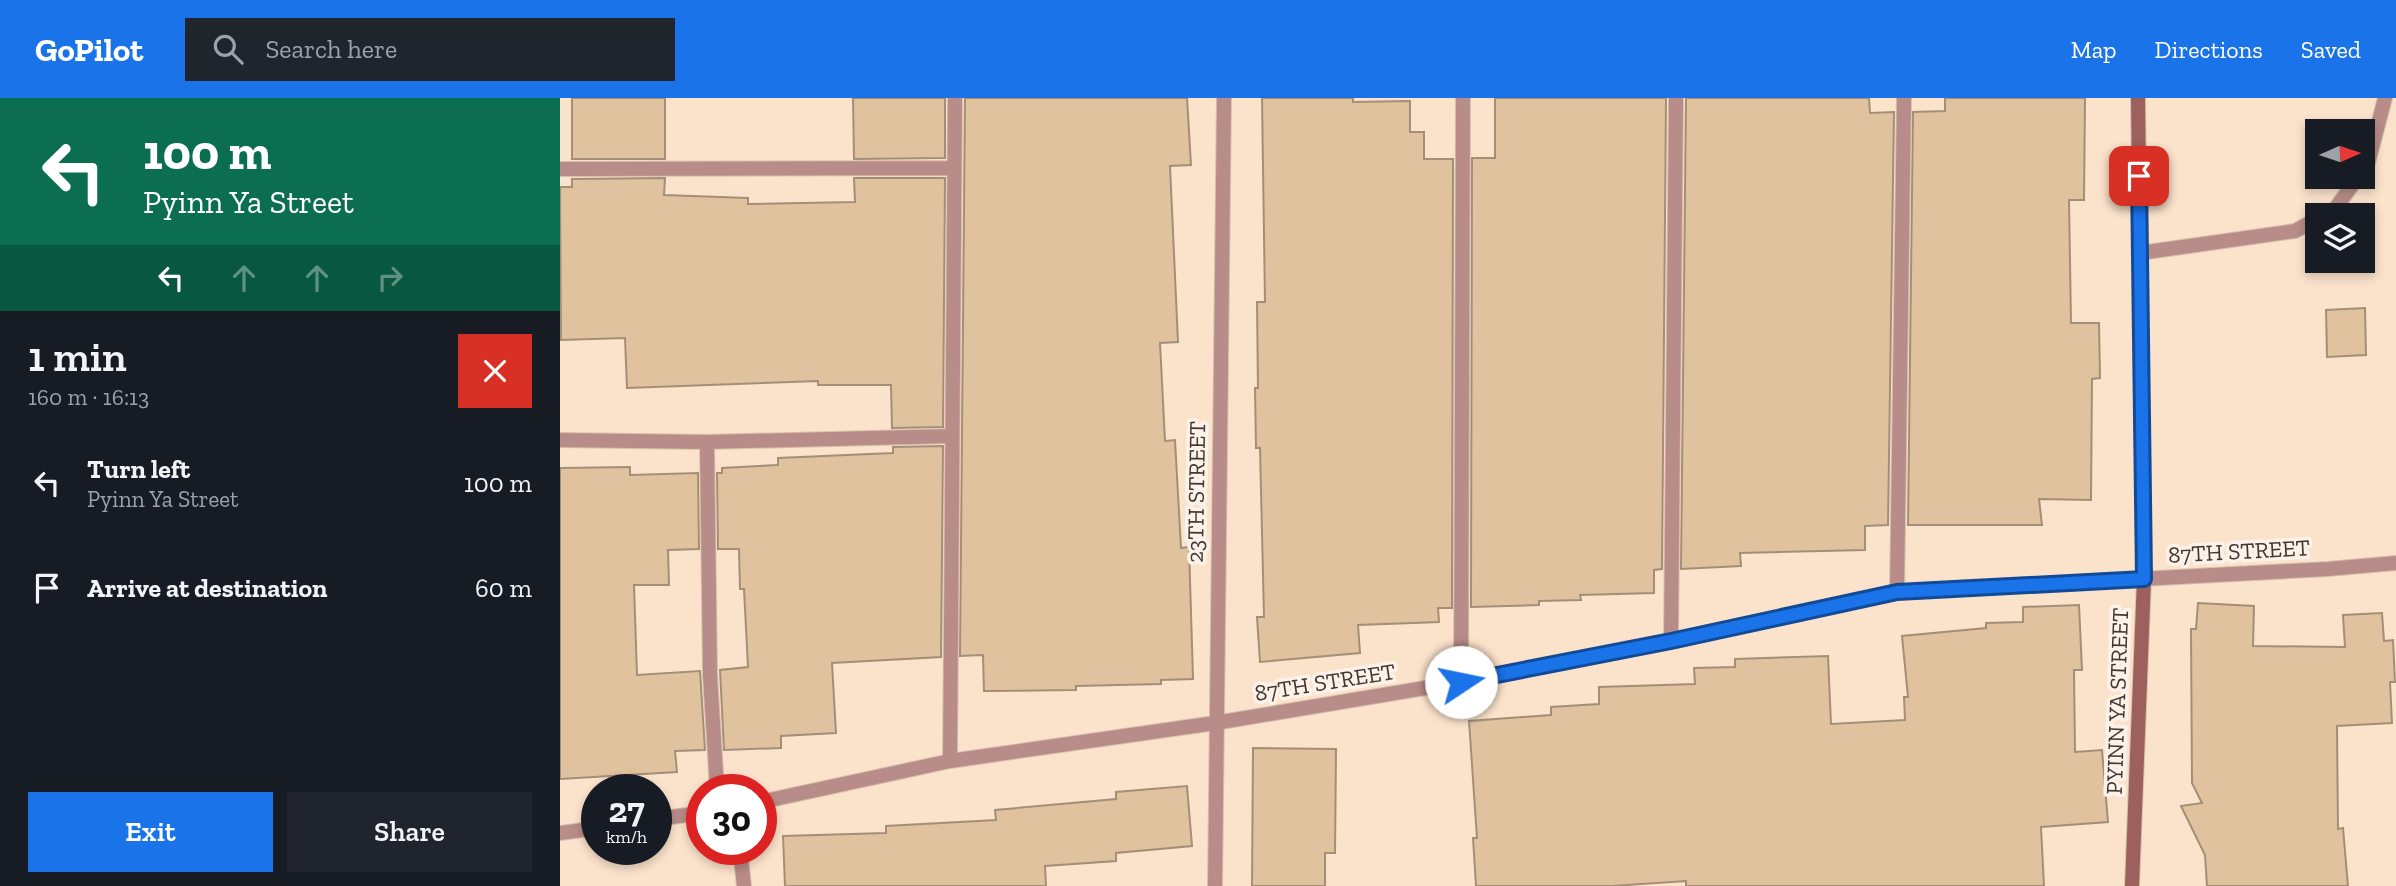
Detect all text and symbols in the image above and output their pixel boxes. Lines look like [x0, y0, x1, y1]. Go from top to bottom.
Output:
search box [185, 18, 675, 81]
text: GoPilot [35, 30, 143, 69]
icon: search [209, 30, 247, 68]
text: Search here [265, 33, 397, 65]
text: Map [2071, 35, 2117, 64]
text: Directions [2155, 35, 2263, 64]
text: Saved [2301, 35, 2361, 64]
north arrow [2305, 119, 2375, 189]
map controls [2305, 119, 2375, 273]
text: 100 m [143, 123, 271, 182]
icon: left [28, 126, 119, 217]
pin [2109, 146, 2169, 206]
icon: arrive [2120, 157, 2158, 195]
text: Pyinn Ya Street [143, 183, 354, 221]
button: layers [2305, 203, 2375, 273]
icon: left [152, 259, 190, 297]
icon: ahead [225, 259, 263, 297]
icon: ahead [298, 259, 336, 297]
icon: right [371, 259, 409, 297]
text: 1 min [28, 331, 127, 382]
button: close [458, 334, 532, 408]
text: 160 m · 16:13 [28, 383, 149, 411]
street label: 23TH STREET [1181, 421, 1211, 563]
text: Turn left [87, 453, 190, 485]
icon: left [28, 464, 66, 502]
text: 100 m [464, 467, 532, 499]
text: Pyinn Ya Street [87, 485, 239, 513]
street label: 87TH STREET [2167, 533, 2311, 569]
icon: arrive [28, 569, 66, 607]
text: Arrive at destination [87, 572, 327, 604]
text: 60 m [475, 572, 532, 604]
street label: PYINN YA STREET [2100, 607, 2134, 795]
position arrow [1424, 645, 1498, 719]
street label: 87TH STREET [1253, 657, 1397, 707]
speed limit sign: 30 [686, 774, 777, 865]
text: 27 [608, 789, 645, 831]
button: Exit [28, 792, 273, 872]
button: Share [287, 792, 532, 872]
text: km/h [606, 826, 647, 848]

